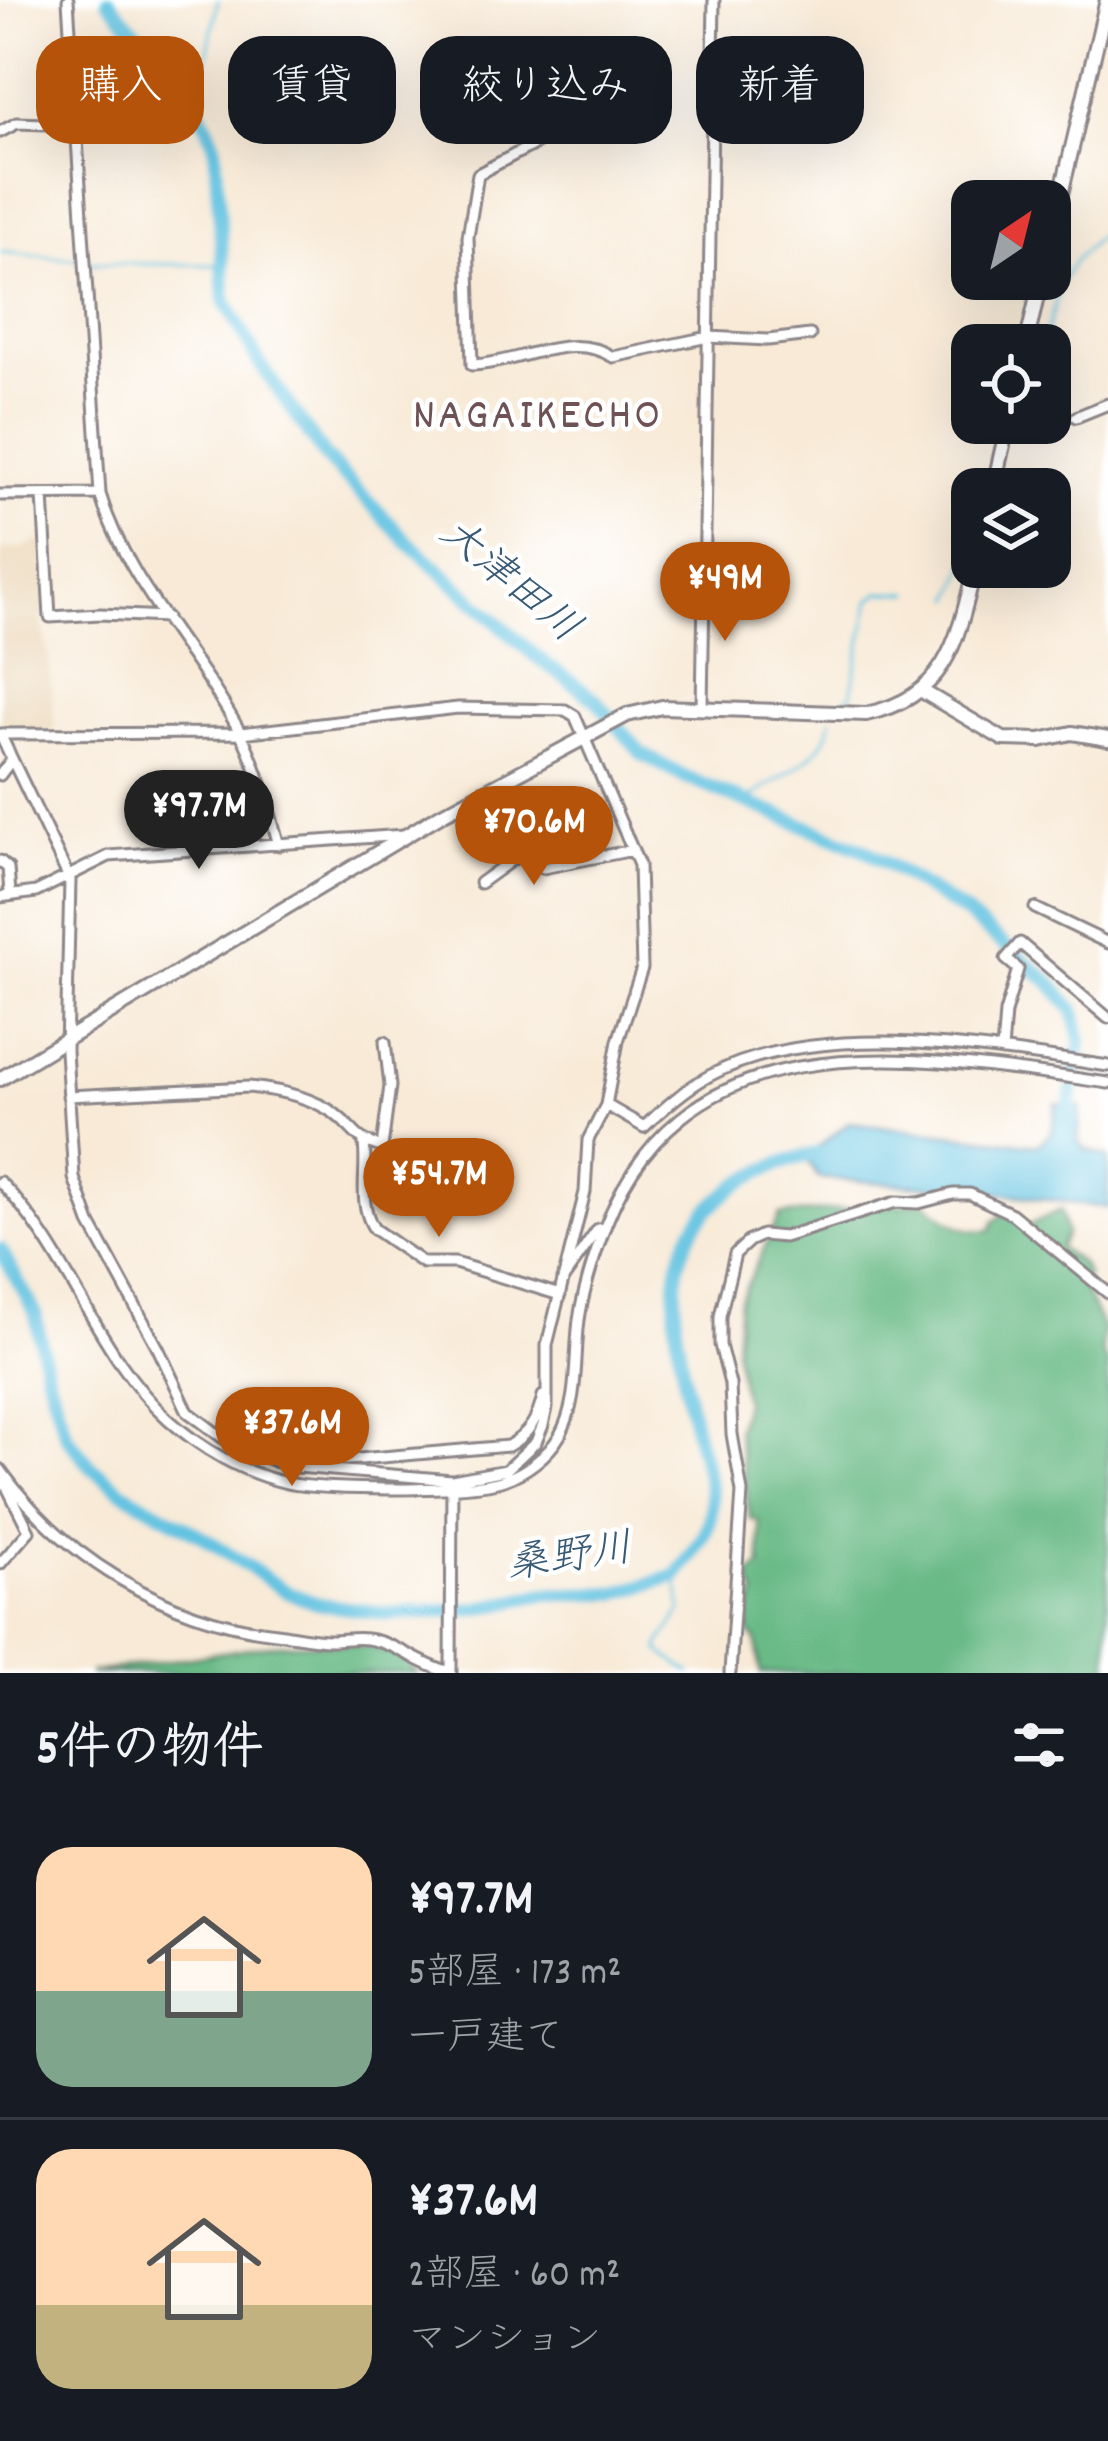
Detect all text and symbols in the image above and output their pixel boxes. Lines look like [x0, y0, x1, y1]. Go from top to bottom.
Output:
chip: 購入 [36, 36, 204, 144]
chip: 賃貸 [228, 36, 396, 144]
chip: 絞り込み [420, 36, 672, 144]
chip: 新着 [696, 36, 864, 144]
north arrow [951, 180, 1071, 300]
map controls [951, 180, 1071, 588]
button: locate [951, 324, 1071, 444]
district label: NAGAIKECHO [413, 386, 663, 450]
button: layers [951, 468, 1071, 588]
water label: 大津田川 [424, 506, 592, 660]
pin: ¥49M [654, 542, 796, 644]
text: ¥49M [687, 553, 763, 608]
pin: ¥97.7M [101, 770, 297, 872]
text: ¥97.7M [151, 781, 247, 836]
pin: ¥70.6M [436, 786, 632, 888]
text: ¥70.6M [482, 797, 586, 852]
pin: ¥54.7M [341, 1138, 537, 1240]
text: ¥54.7M [390, 1149, 488, 1204]
pin: ¥37.6M [194, 1387, 390, 1489]
text: ¥37.6M [242, 1398, 342, 1453]
water label: 桑野川 [503, 1522, 637, 1598]
icon: filters [1006, 1712, 1072, 1778]
text: 5件の物件 [36, 1716, 264, 1788]
text: ¥97.7M [408, 1866, 533, 1938]
icon: home [132, 1895, 276, 2039]
text: 5部屋 · 173 m² [408, 1948, 622, 2003]
text: 一戸建て [408, 2013, 564, 2068]
text: ¥37.6M [408, 2168, 538, 2240]
icon: home [132, 2197, 276, 2341]
text: 2部屋 · 60 m² [408, 2250, 620, 2305]
text: マンション [408, 2315, 601, 2370]

